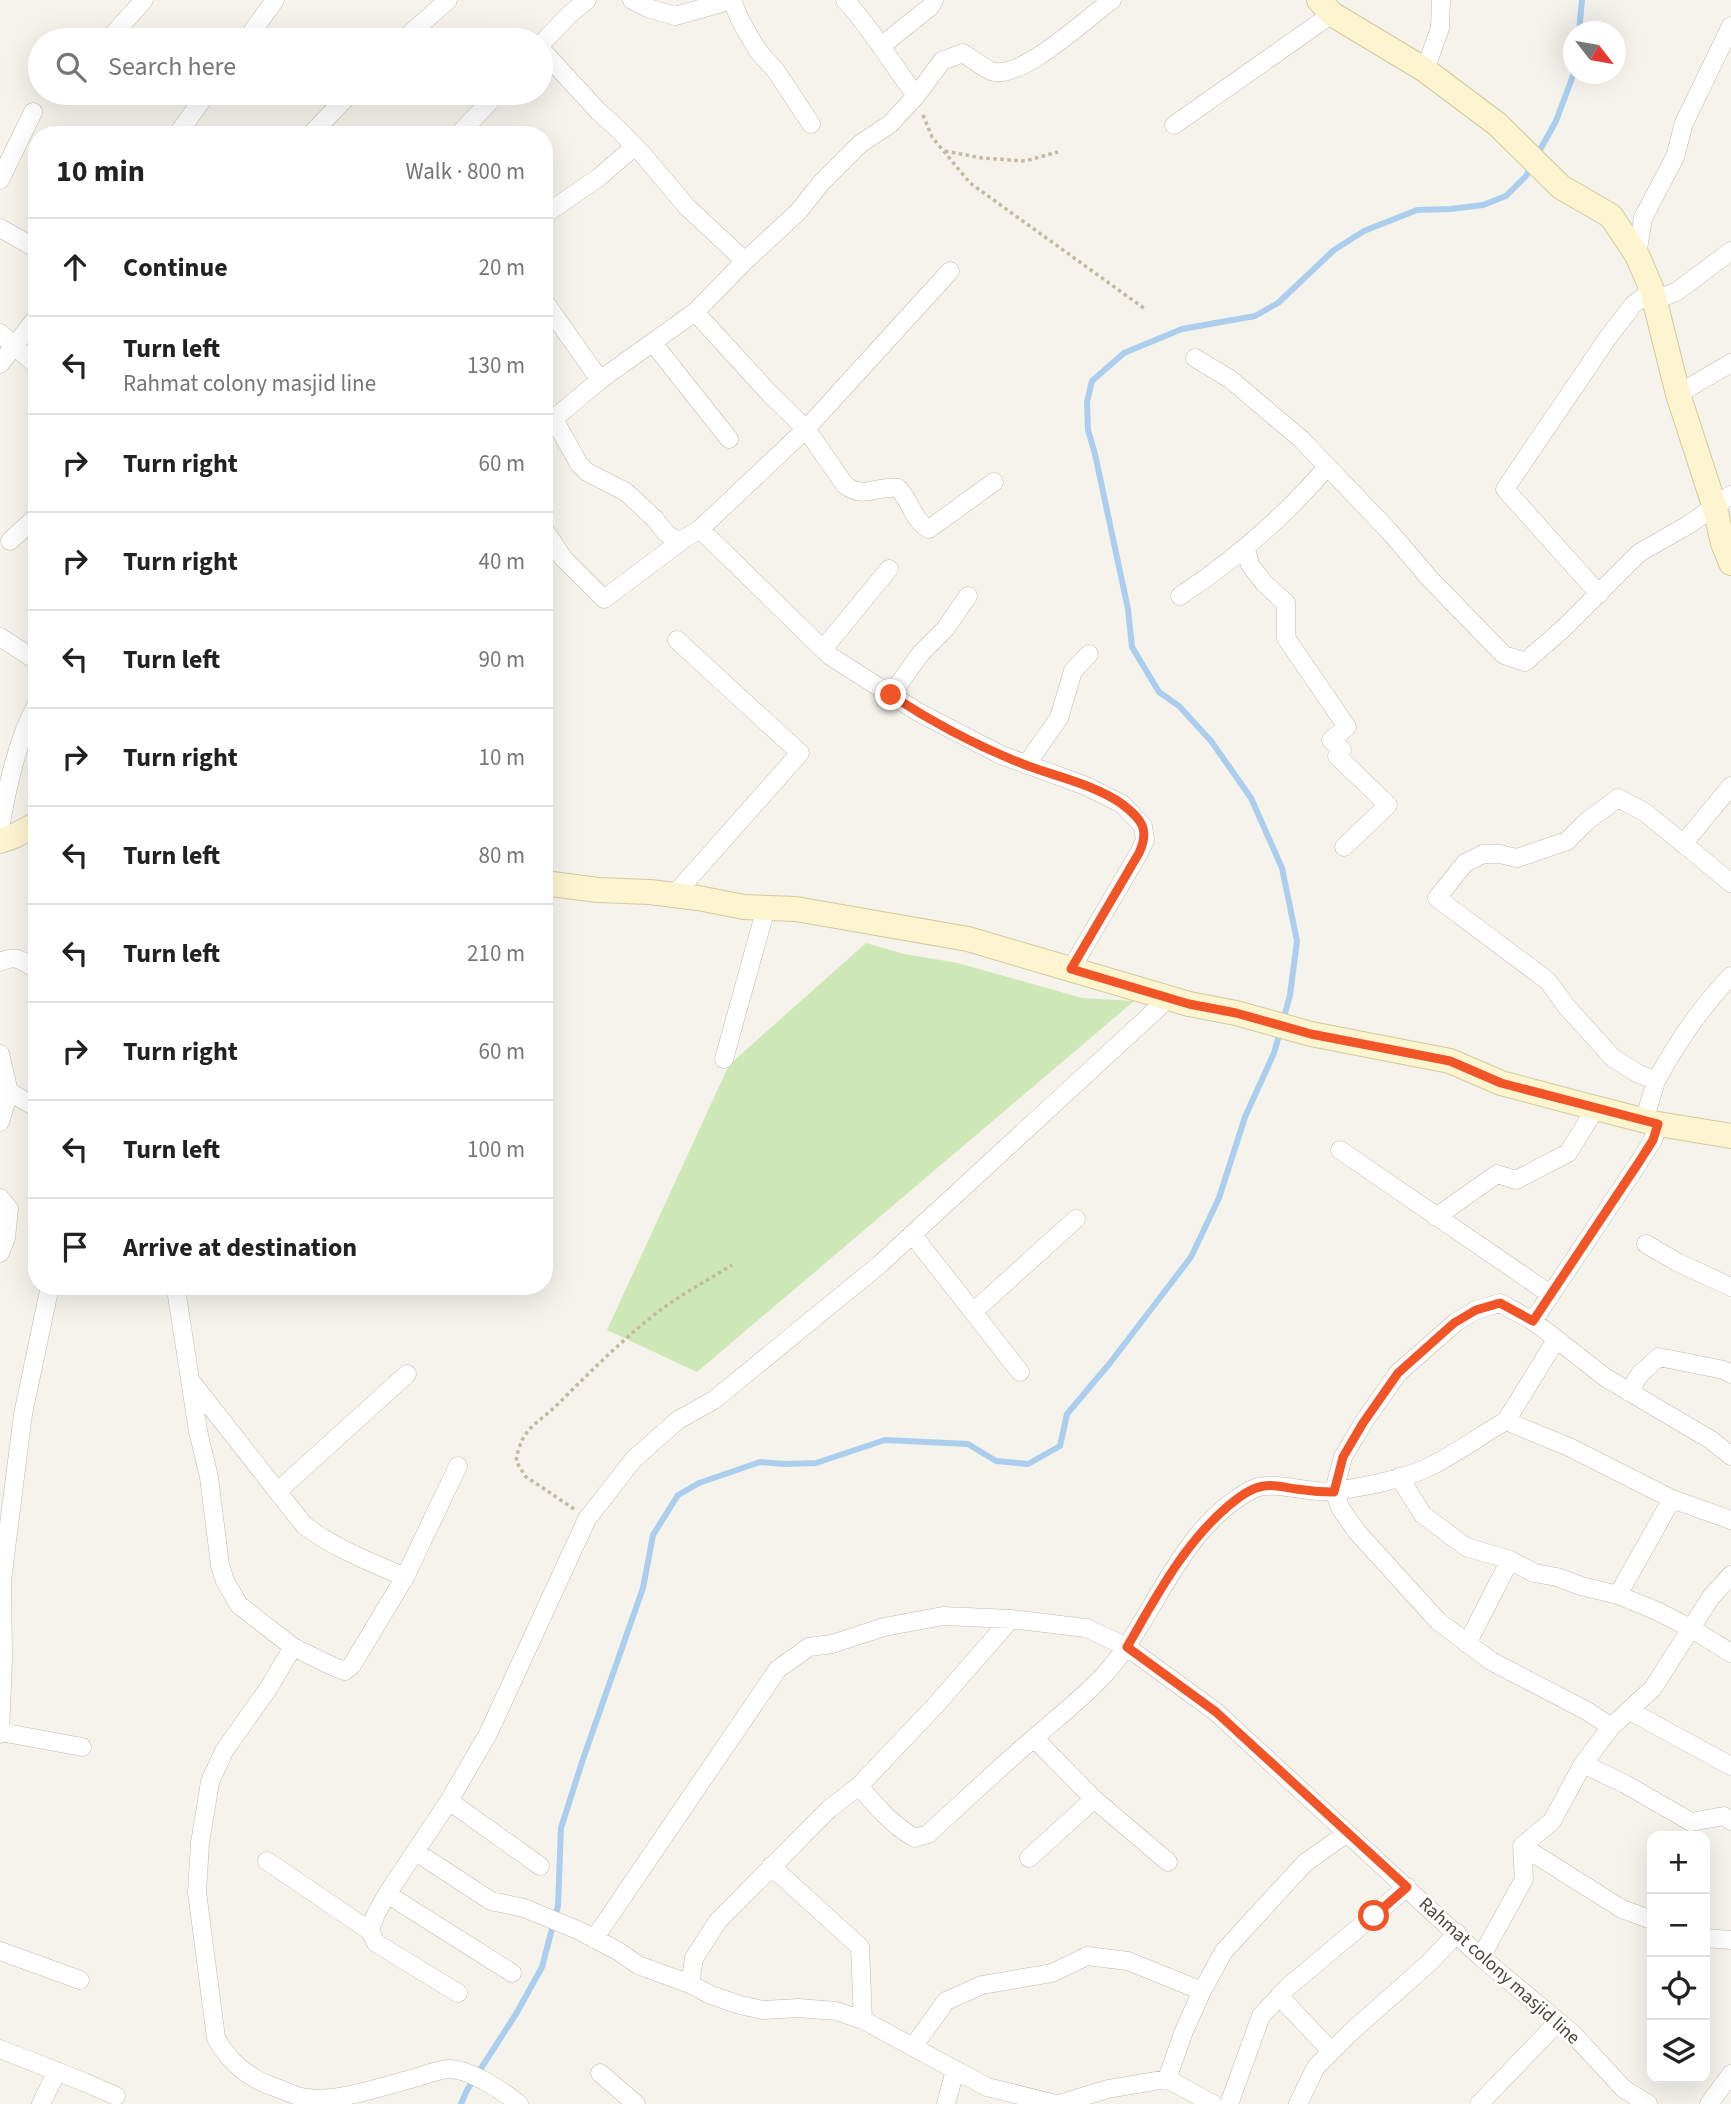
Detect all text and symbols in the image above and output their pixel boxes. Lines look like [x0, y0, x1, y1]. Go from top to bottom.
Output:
north arrow [1563, 21, 1626, 84]
search box [28, 28, 553, 105]
icon: search [52, 48, 90, 86]
text: Search here [108, 48, 236, 85]
text: 10 min [56, 150, 145, 193]
text: Walk · 800 m [406, 155, 525, 188]
icon: ahead [56, 248, 94, 286]
text: Continue [123, 249, 228, 286]
text: 20 m [478, 251, 525, 284]
text: Turn left [123, 330, 220, 367]
icon: left [56, 346, 94, 384]
text: 130 m [467, 349, 525, 382]
text: Rahmat colony masjid line [123, 367, 376, 400]
icon: right [56, 444, 94, 482]
text: Turn right [123, 445, 238, 482]
text: 60 m [478, 447, 525, 480]
icon: right [56, 542, 94, 580]
text: Turn right [123, 543, 238, 580]
text: 40 m [478, 545, 525, 578]
icon: left [56, 640, 94, 678]
text: Turn left [123, 641, 220, 678]
text: 90 m [478, 643, 525, 676]
route end [875, 679, 906, 710]
icon: right [56, 738, 94, 776]
text: Turn right [123, 739, 238, 776]
text: 10 m [478, 741, 525, 774]
icon: left [56, 836, 94, 874]
text: Turn left [123, 837, 220, 874]
text: 80 m [478, 839, 525, 872]
icon: left [56, 934, 94, 972]
text: Turn left [123, 935, 220, 972]
text: 210 m [467, 937, 525, 970]
icon: right [56, 1032, 94, 1070]
text: Turn right [123, 1033, 238, 1070]
text: 60 m [478, 1035, 525, 1068]
icon: left [56, 1130, 94, 1168]
text: Turn left [123, 1131, 220, 1168]
text: 100 m [467, 1133, 525, 1166]
icon: arrive [56, 1228, 94, 1266]
text: Arrive at destination [123, 1229, 357, 1266]
map controls [1647, 1831, 1710, 2083]
button: + [1647, 1831, 1710, 1894]
street label: Rahmat colony masjid line [1412, 1891, 1586, 2051]
button: − [1647, 1894, 1710, 1957]
route start [1358, 1900, 1389, 1931]
button: locate [1647, 1957, 1710, 2020]
button: layers [1647, 2020, 1710, 2083]

